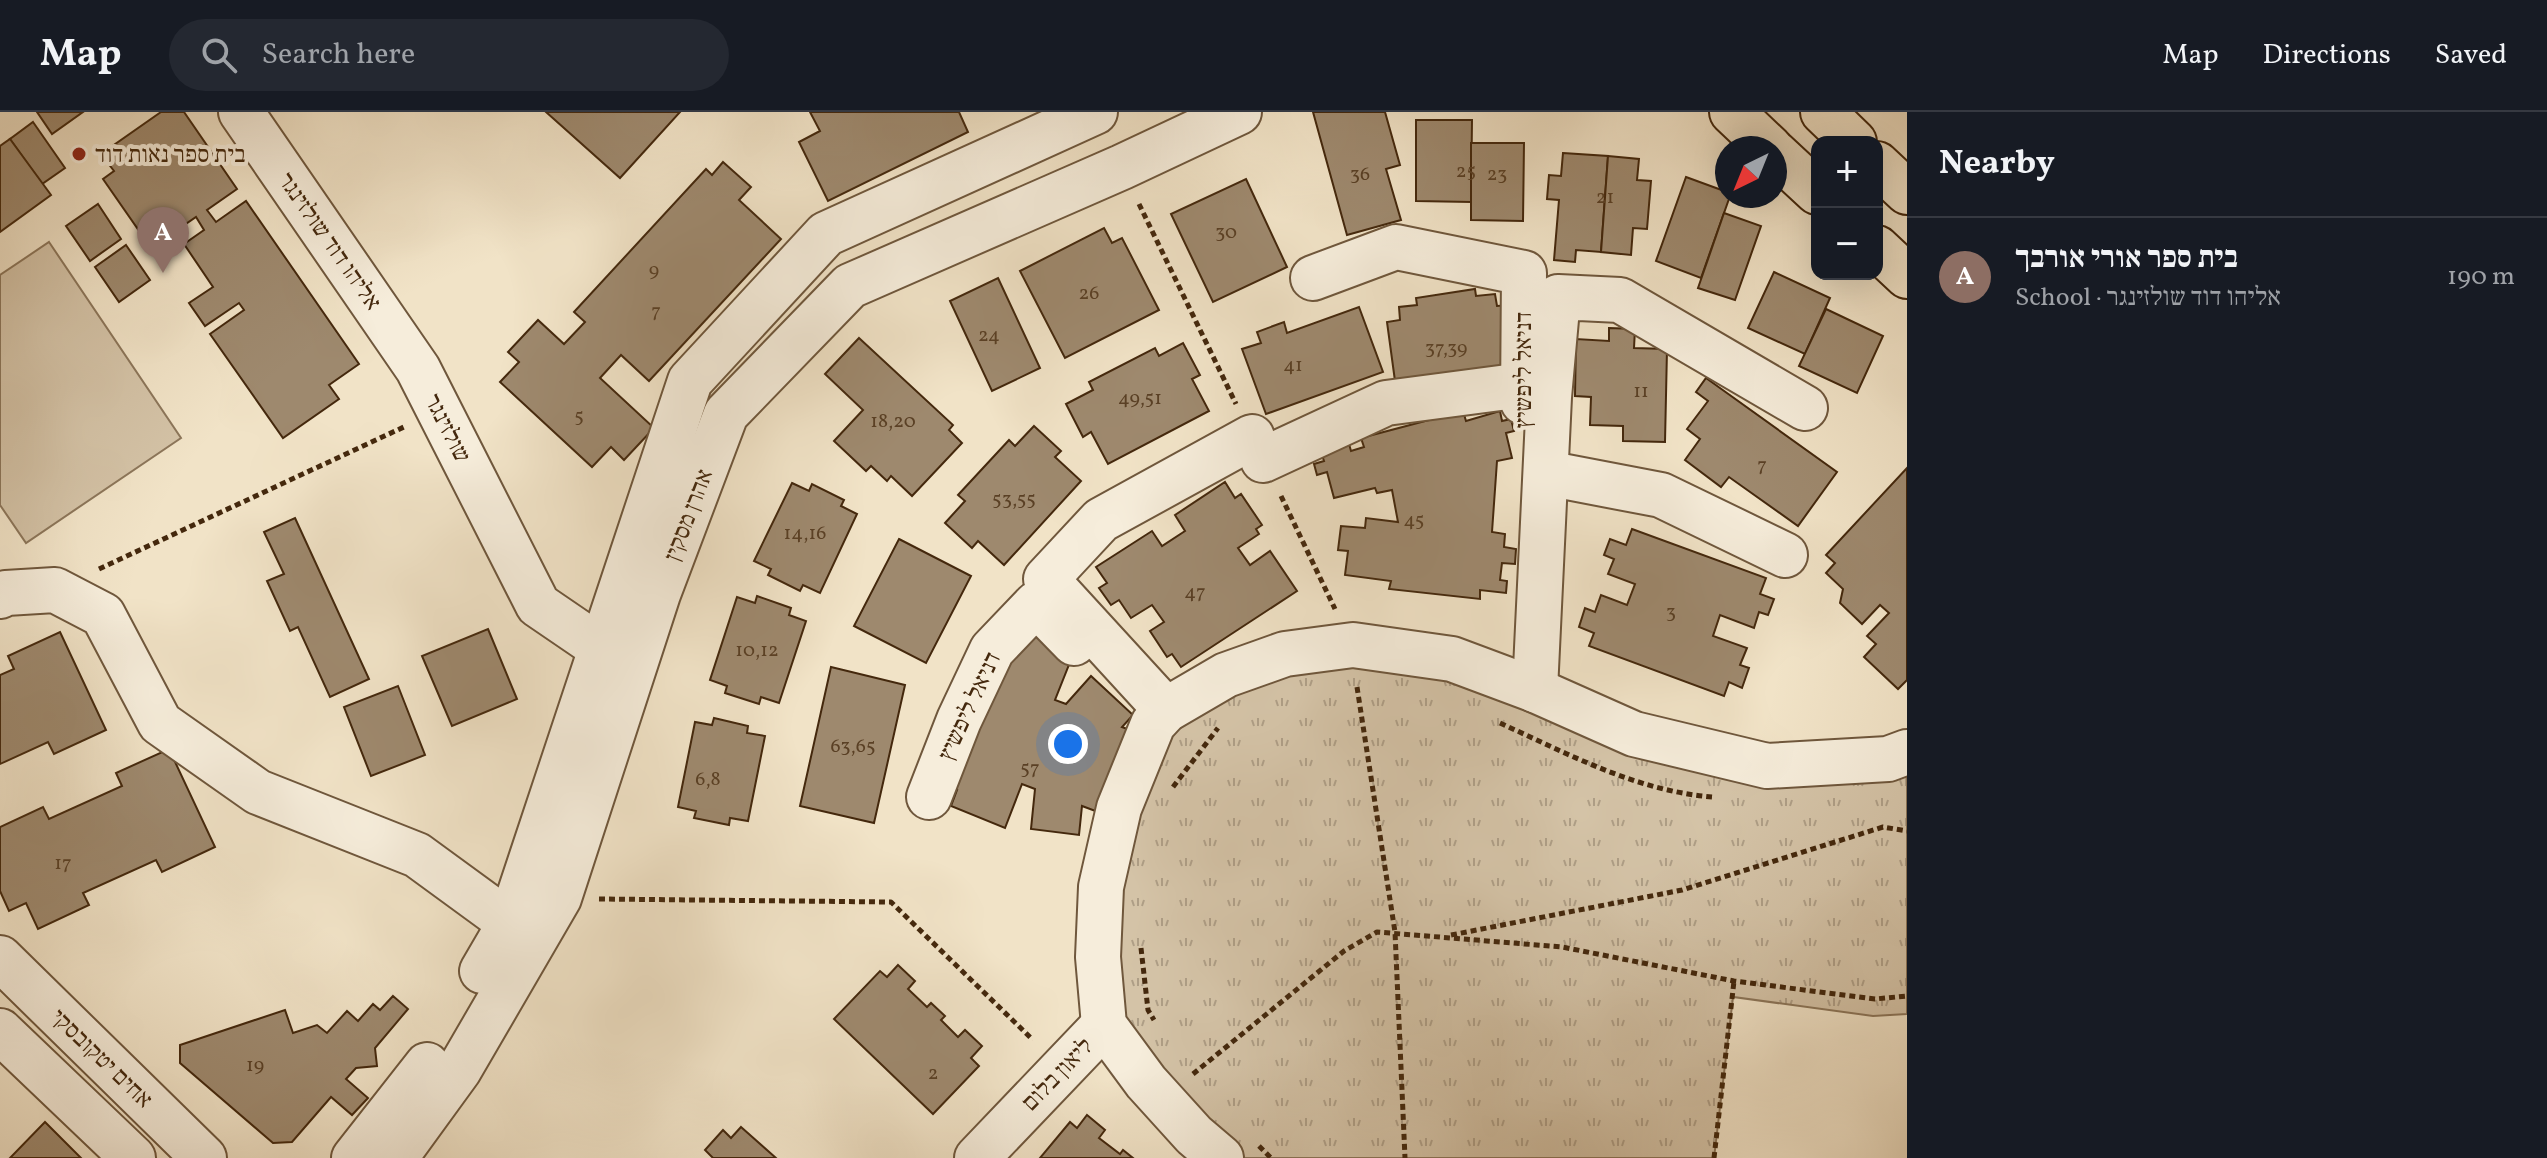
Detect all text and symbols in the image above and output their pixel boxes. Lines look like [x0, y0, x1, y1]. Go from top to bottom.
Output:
search box [169, 19, 729, 91]
text: Map [40, 29, 121, 82]
icon: search [197, 33, 241, 77]
text: Search here [261, 34, 415, 76]
text: Map [2163, 36, 2219, 75]
text: Directions [2263, 36, 2391, 75]
text: Saved [2435, 36, 2507, 75]
north arrow [1715, 136, 1787, 208]
map controls [1811, 136, 1883, 280]
button: + [1811, 136, 1883, 208]
place label: בית ספר נאות דוד [95, 139, 246, 173]
text: Nearby [1939, 141, 2055, 188]
marker: בית ספר נאות דוד [70, 145, 88, 163]
house number: 25 [1456, 158, 1476, 186]
house number: 36 [1350, 161, 1370, 189]
house number: 23 [1487, 161, 1507, 189]
street label: אליהו דוד שולזינגר [268, 166, 389, 318]
house number: 21 [1596, 184, 1614, 212]
pin: A [137, 207, 189, 273]
button: − [1811, 208, 1883, 280]
house number: 30 [1215, 219, 1237, 247]
text: בית ספר אורי אורבך [2015, 238, 2238, 280]
house number: 9 [649, 257, 659, 285]
text: A [1956, 259, 1974, 295]
text: 190 m [2447, 259, 2515, 295]
house number: 26 [1079, 280, 1099, 308]
text: School · אליהו דוד שולזינגר [2015, 280, 2281, 316]
house number: 7 [651, 298, 661, 326]
street label: דניאל ליפשיץ [1508, 312, 1542, 428]
house number: 24 [978, 322, 1000, 350]
house number: 37,39 [1425, 335, 1467, 363]
house number: 41 [1283, 352, 1303, 380]
house number: 11 [1633, 378, 1649, 406]
house number: 49,51 [1118, 385, 1162, 413]
street label: שולזינגר [414, 389, 478, 469]
house number: 5 [574, 403, 584, 431]
house number: 18,20 [870, 408, 916, 436]
house number: 7 [1757, 452, 1767, 480]
street label: אהרן מסקין [657, 465, 723, 567]
house number: 53,55 [992, 486, 1036, 514]
house number: 45 [1404, 507, 1424, 535]
house number: 14,16 [784, 520, 826, 548]
house number: 47 [1184, 579, 1206, 607]
house number: 3 [1666, 599, 1676, 627]
house number: 10,12 [735, 637, 779, 665]
street label: דניאל ליפשיץ [931, 647, 1011, 767]
your location [1048, 724, 1088, 764]
house number: 63,65 [830, 733, 876, 761]
house number: 57 [1020, 755, 1040, 783]
house number: 6,8 [695, 766, 721, 794]
house number: 17 [54, 850, 72, 878]
street label: אחים יטקובסקי [42, 1002, 159, 1117]
street label: ליאון בלום [1015, 1031, 1102, 1120]
house number: 19 [246, 1052, 264, 1080]
house number: 2 [928, 1060, 938, 1088]

